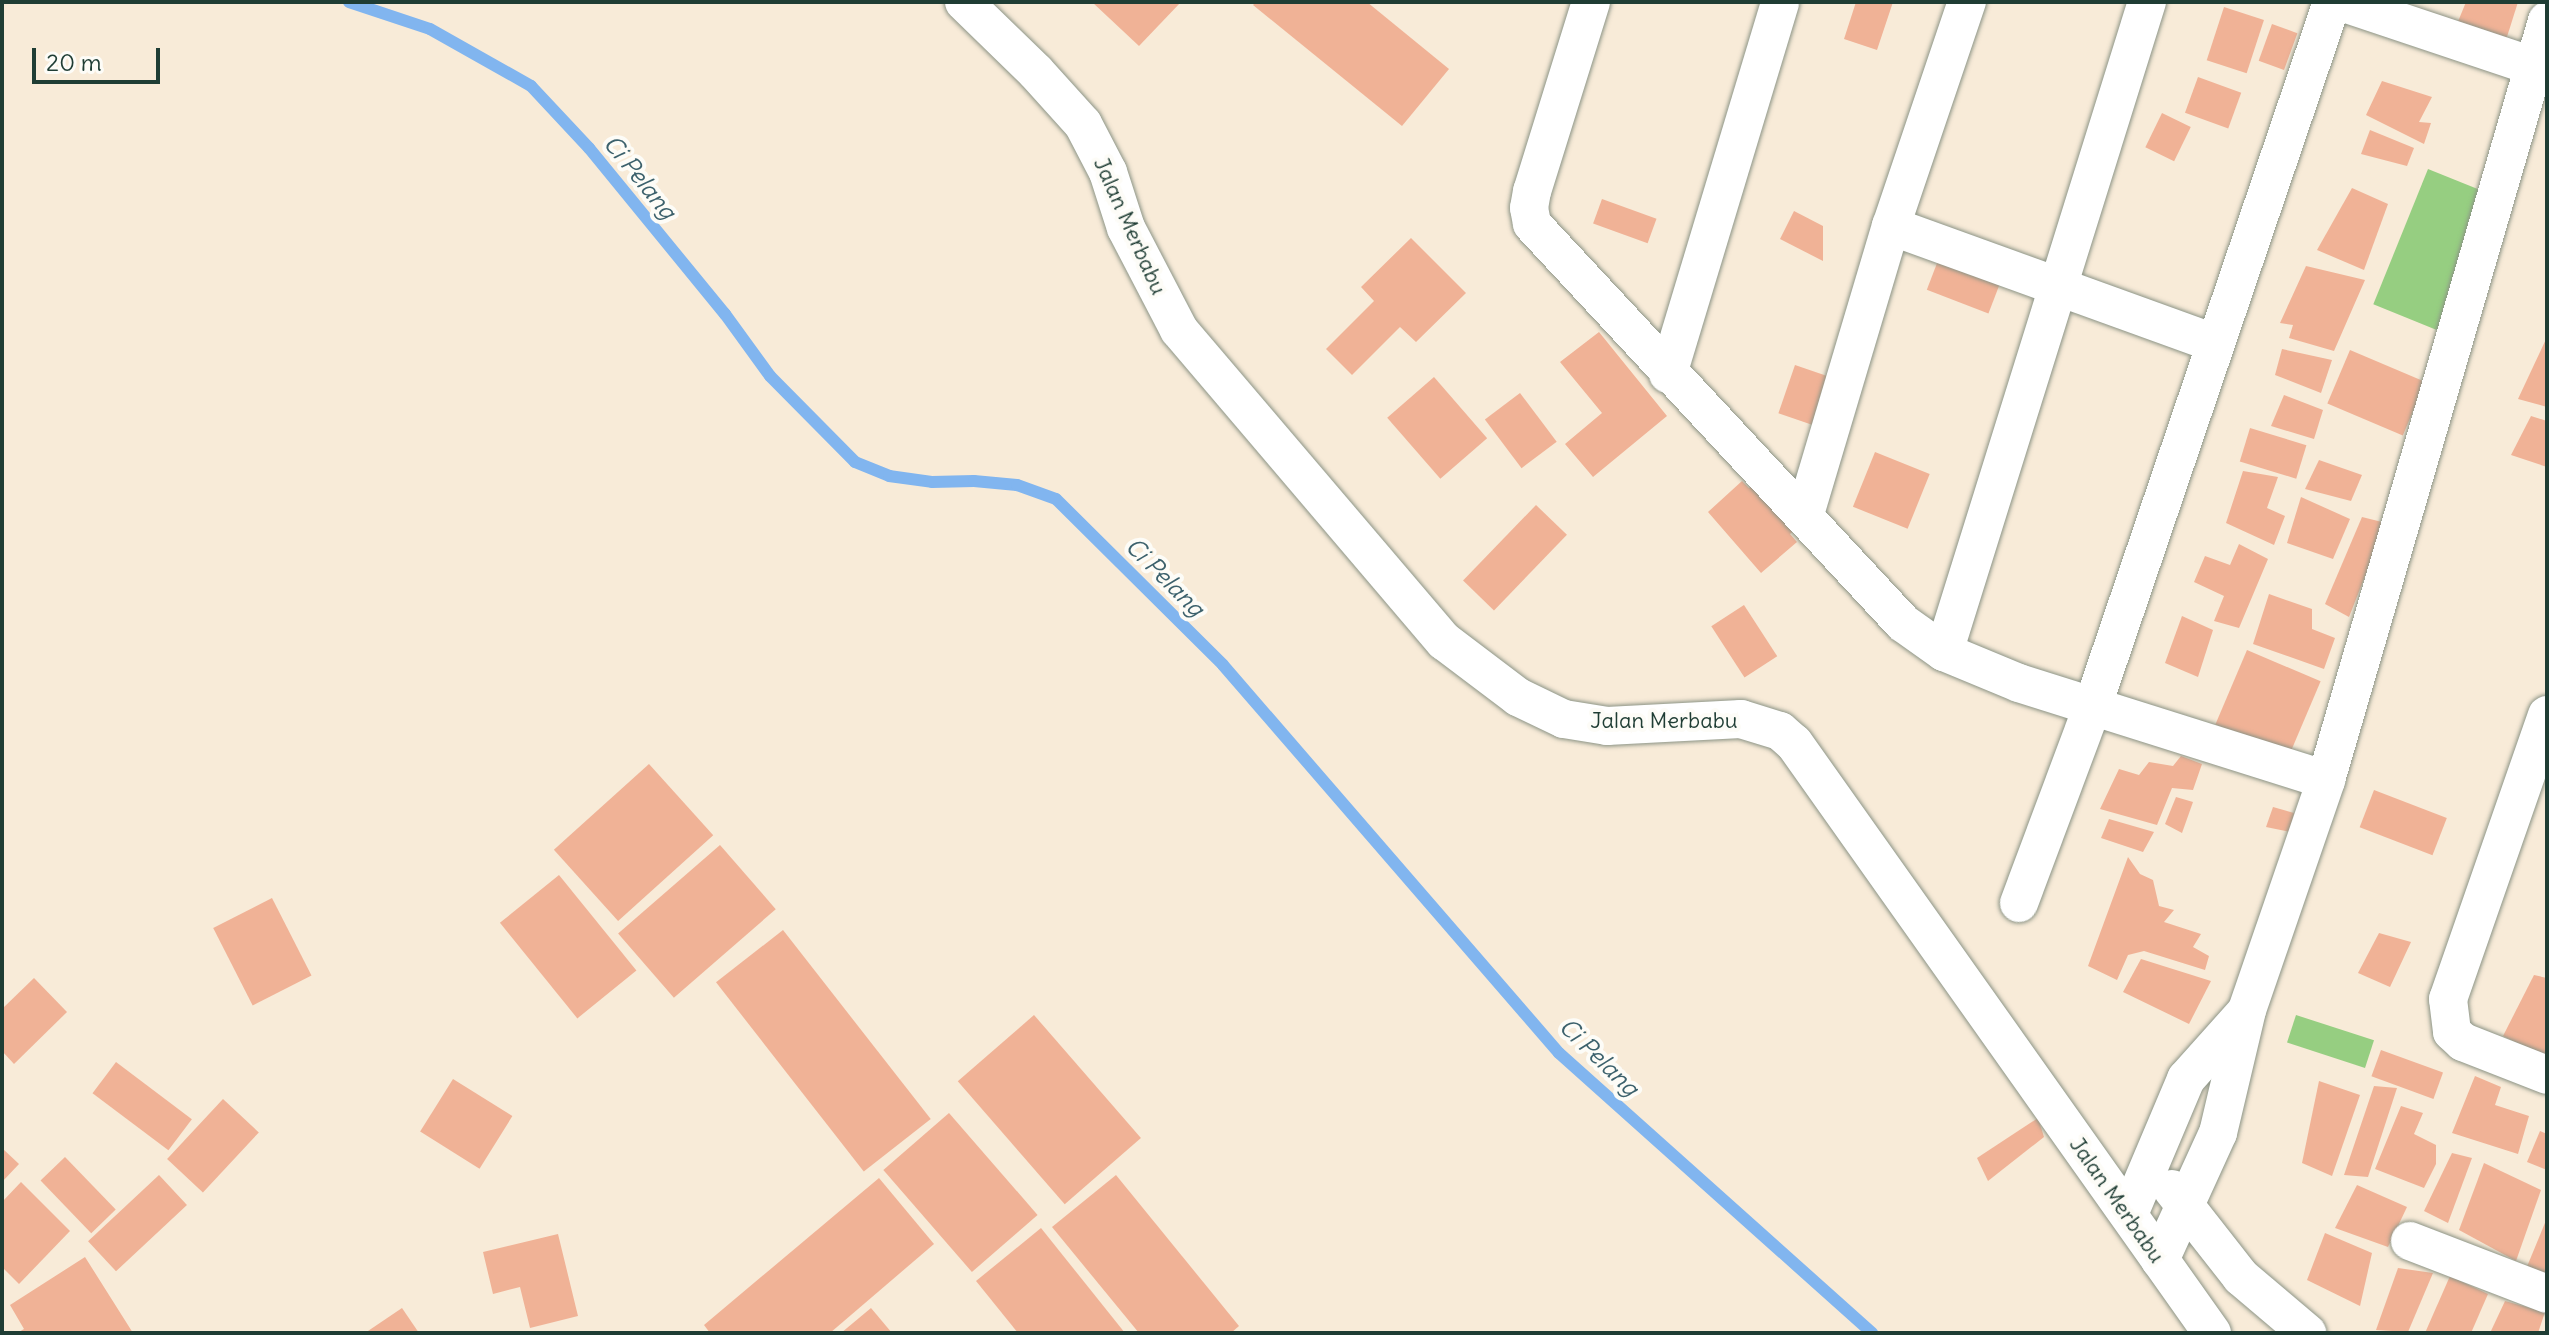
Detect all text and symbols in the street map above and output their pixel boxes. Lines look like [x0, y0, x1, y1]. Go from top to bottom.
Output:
scale bar [36, 32, 164, 82]
text: 20 m [46, 47, 102, 77]
water label: Ci Pelang [597, 129, 683, 225]
street label: Jalan Merbabu [1088, 153, 1172, 299]
water label: Ci Pelang [1120, 532, 1210, 622]
street label: Jalan Merbabu [1590, 708, 1738, 734]
water label: Ci Pelang [1553, 1012, 1645, 1102]
street label: Jalan Merbabu [2064, 1132, 2170, 1268]

